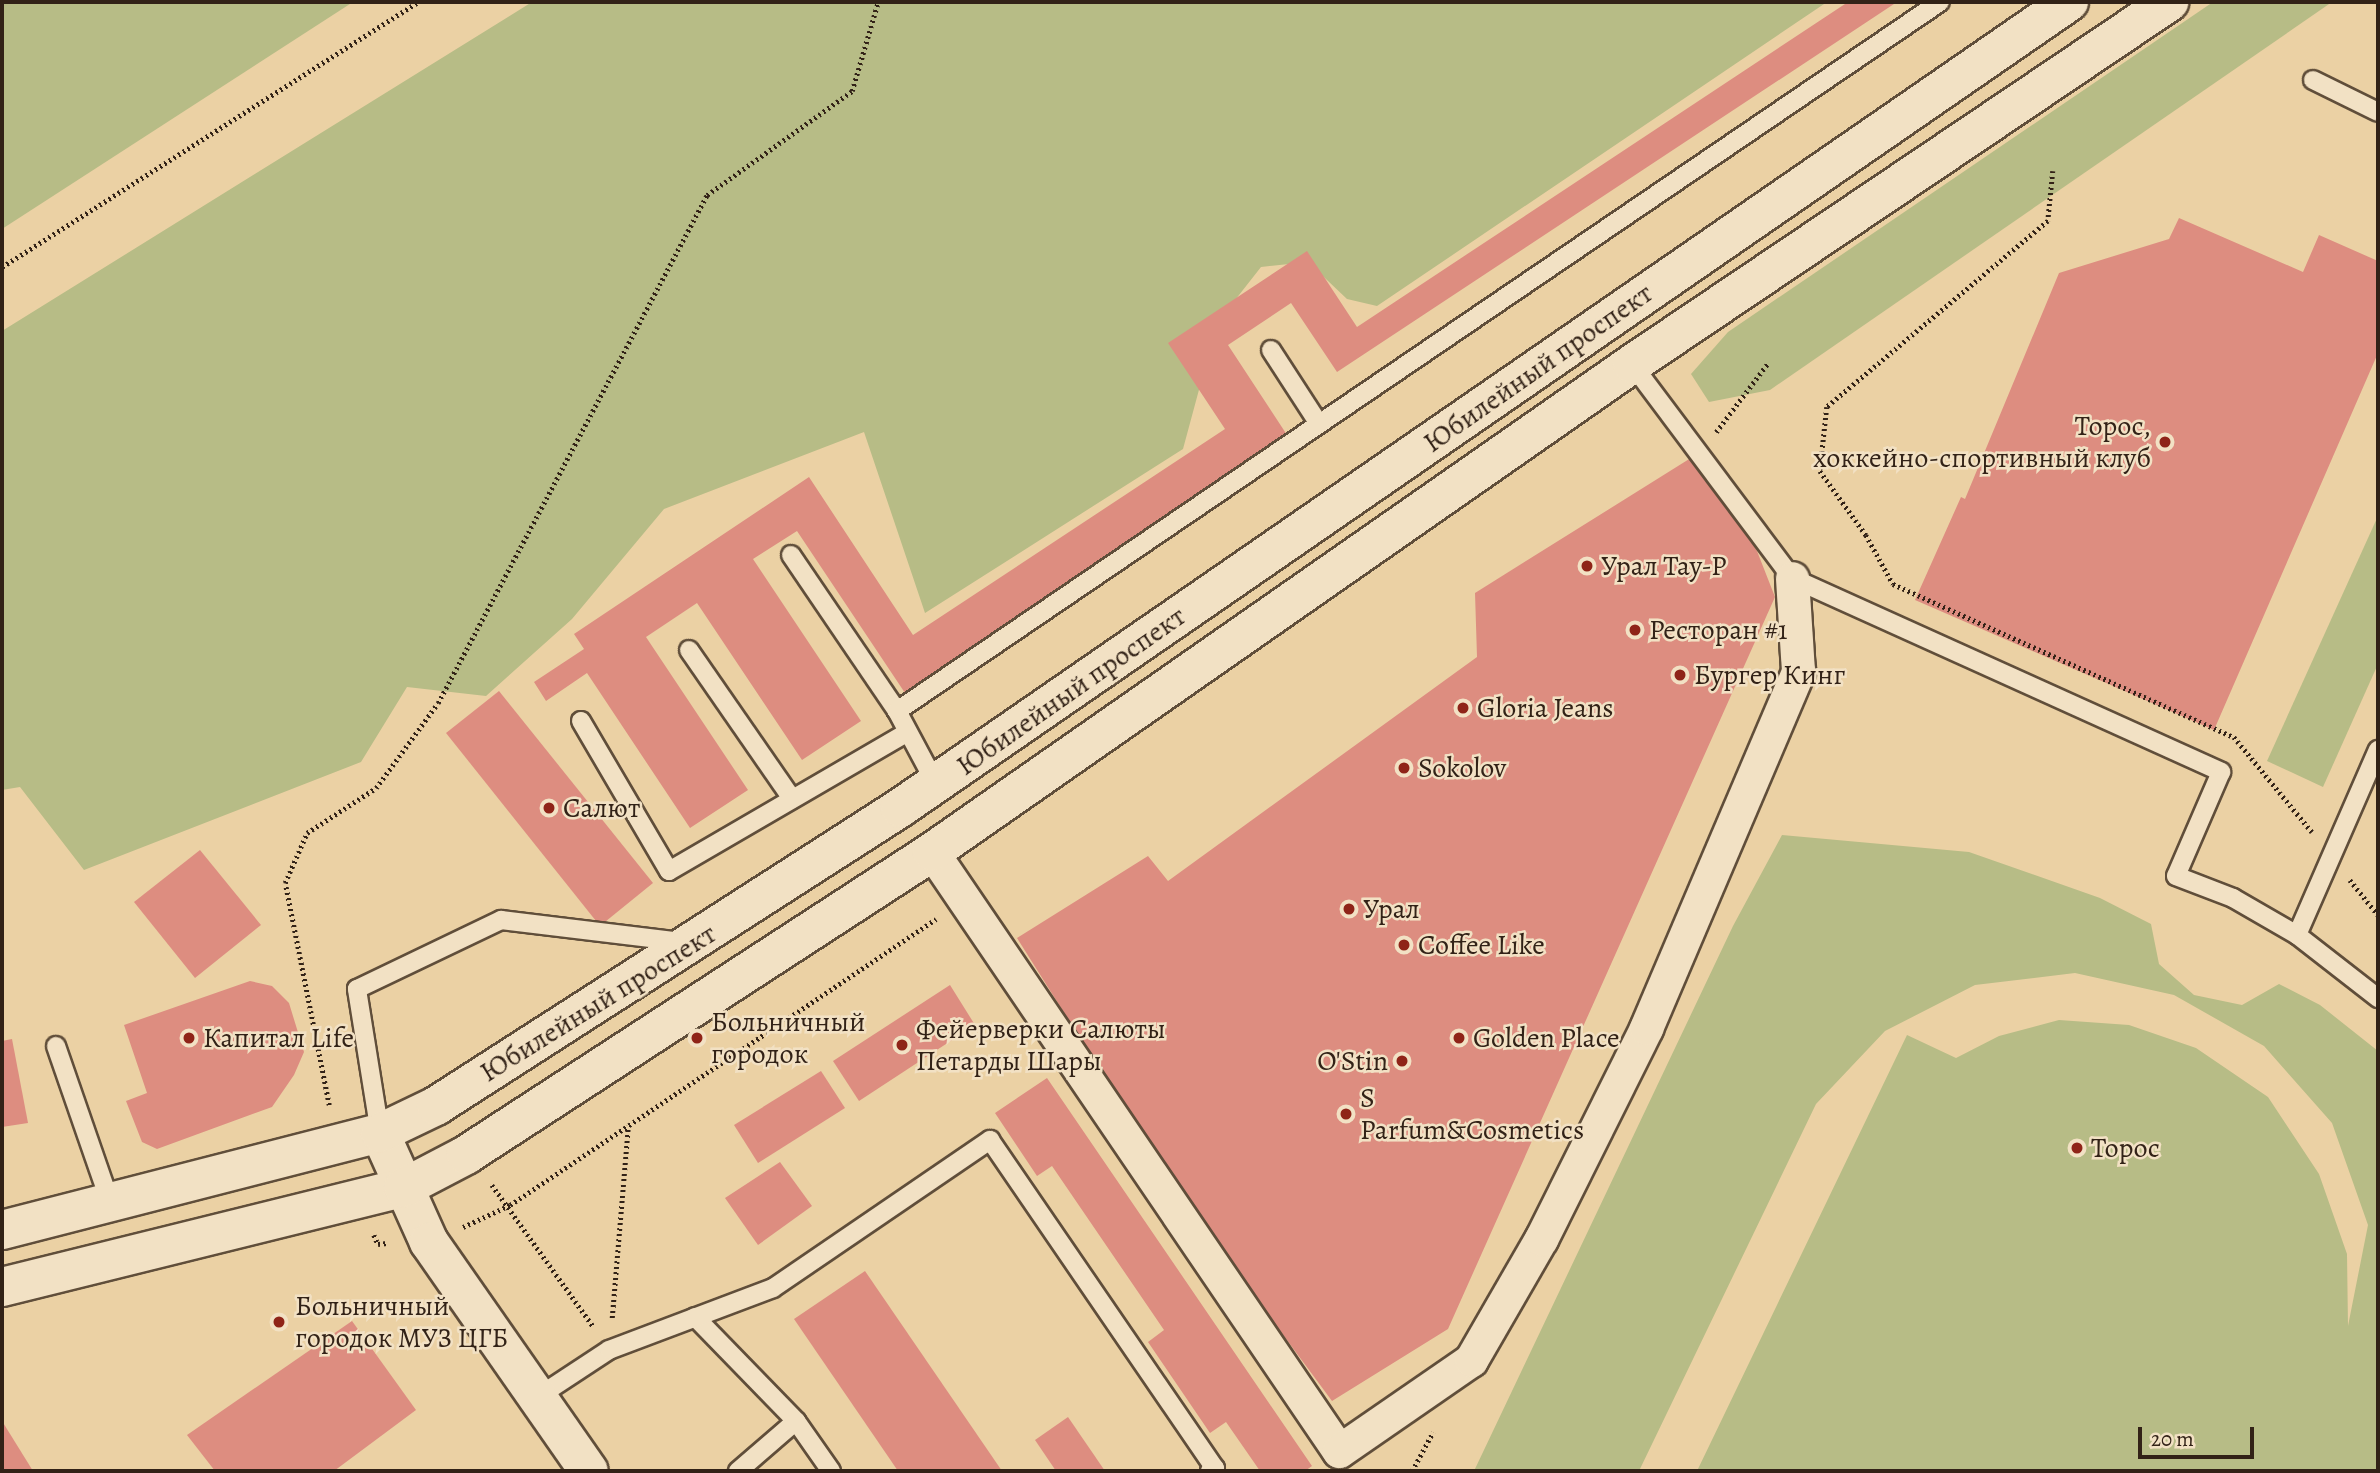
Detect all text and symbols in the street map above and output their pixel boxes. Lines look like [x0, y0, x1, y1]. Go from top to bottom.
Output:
street label: Юбилейный проспект [1417, 276, 1659, 460]
place label: Торос, хоккейно-спортивный клуб [1813, 409, 2151, 475]
marker: Торос, хоккейно-спортивный клуб [2157, 434, 2173, 450]
place label: Урал Тау-Р [1601, 549, 1726, 583]
marker: Урал Тау-Р [1579, 558, 1595, 574]
street label: Юбилейный проспект [950, 599, 1192, 783]
place label: Ресторан #1 [1649, 613, 1788, 647]
marker: Ресторан #1 [1627, 622, 1643, 638]
place label: Бургер Кинг [1694, 658, 1845, 692]
marker: Бургер Кинг [1672, 667, 1688, 683]
place label: Gloria Jeans [1477, 691, 1614, 725]
marker: Gloria Jeans [1455, 700, 1471, 716]
place label: Sokolov [1418, 751, 1506, 785]
marker: Sokolov [1396, 760, 1412, 776]
place label: Салют [563, 791, 640, 825]
marker: Салют [541, 800, 557, 816]
place label: Урал [1363, 892, 1420, 926]
marker: Урал [1341, 901, 1357, 917]
street label: Юбилейный проспект [474, 917, 722, 1089]
place label: Coffee Like [1418, 928, 1545, 962]
marker: Coffee Like [1396, 937, 1412, 953]
place label: Больничный городок [711, 1005, 866, 1071]
place label: Фейерверки Салюты Петарды Шары [916, 1012, 1166, 1078]
place label: Капитал Life [203, 1021, 354, 1055]
place label: Golden Place [1473, 1021, 1620, 1055]
marker: Капитал Life [181, 1030, 197, 1046]
marker: Больничный городок [689, 1030, 705, 1046]
marker: Golden Place [1451, 1030, 1467, 1046]
marker: Фейерверки Салюты Петарды Шары [894, 1037, 910, 1053]
place label: O'Stin [1317, 1044, 1388, 1078]
marker: O'Stin [1394, 1053, 1410, 1069]
place label: S Parfum&Cosmetics [1360, 1081, 1584, 1147]
marker: S Parfum&Cosmetics [1338, 1106, 1354, 1122]
place label: Торос [2091, 1131, 2160, 1165]
marker: Торос [2069, 1140, 2085, 1156]
place label: Больничный городок МУЗ ЦГБ [295, 1289, 508, 1355]
marker: Больничный городок МУЗ ЦГБ [269, 1312, 289, 1332]
scale bar [2142, 1414, 2258, 1458]
text: 20 m [2151, 1425, 2194, 1453]

